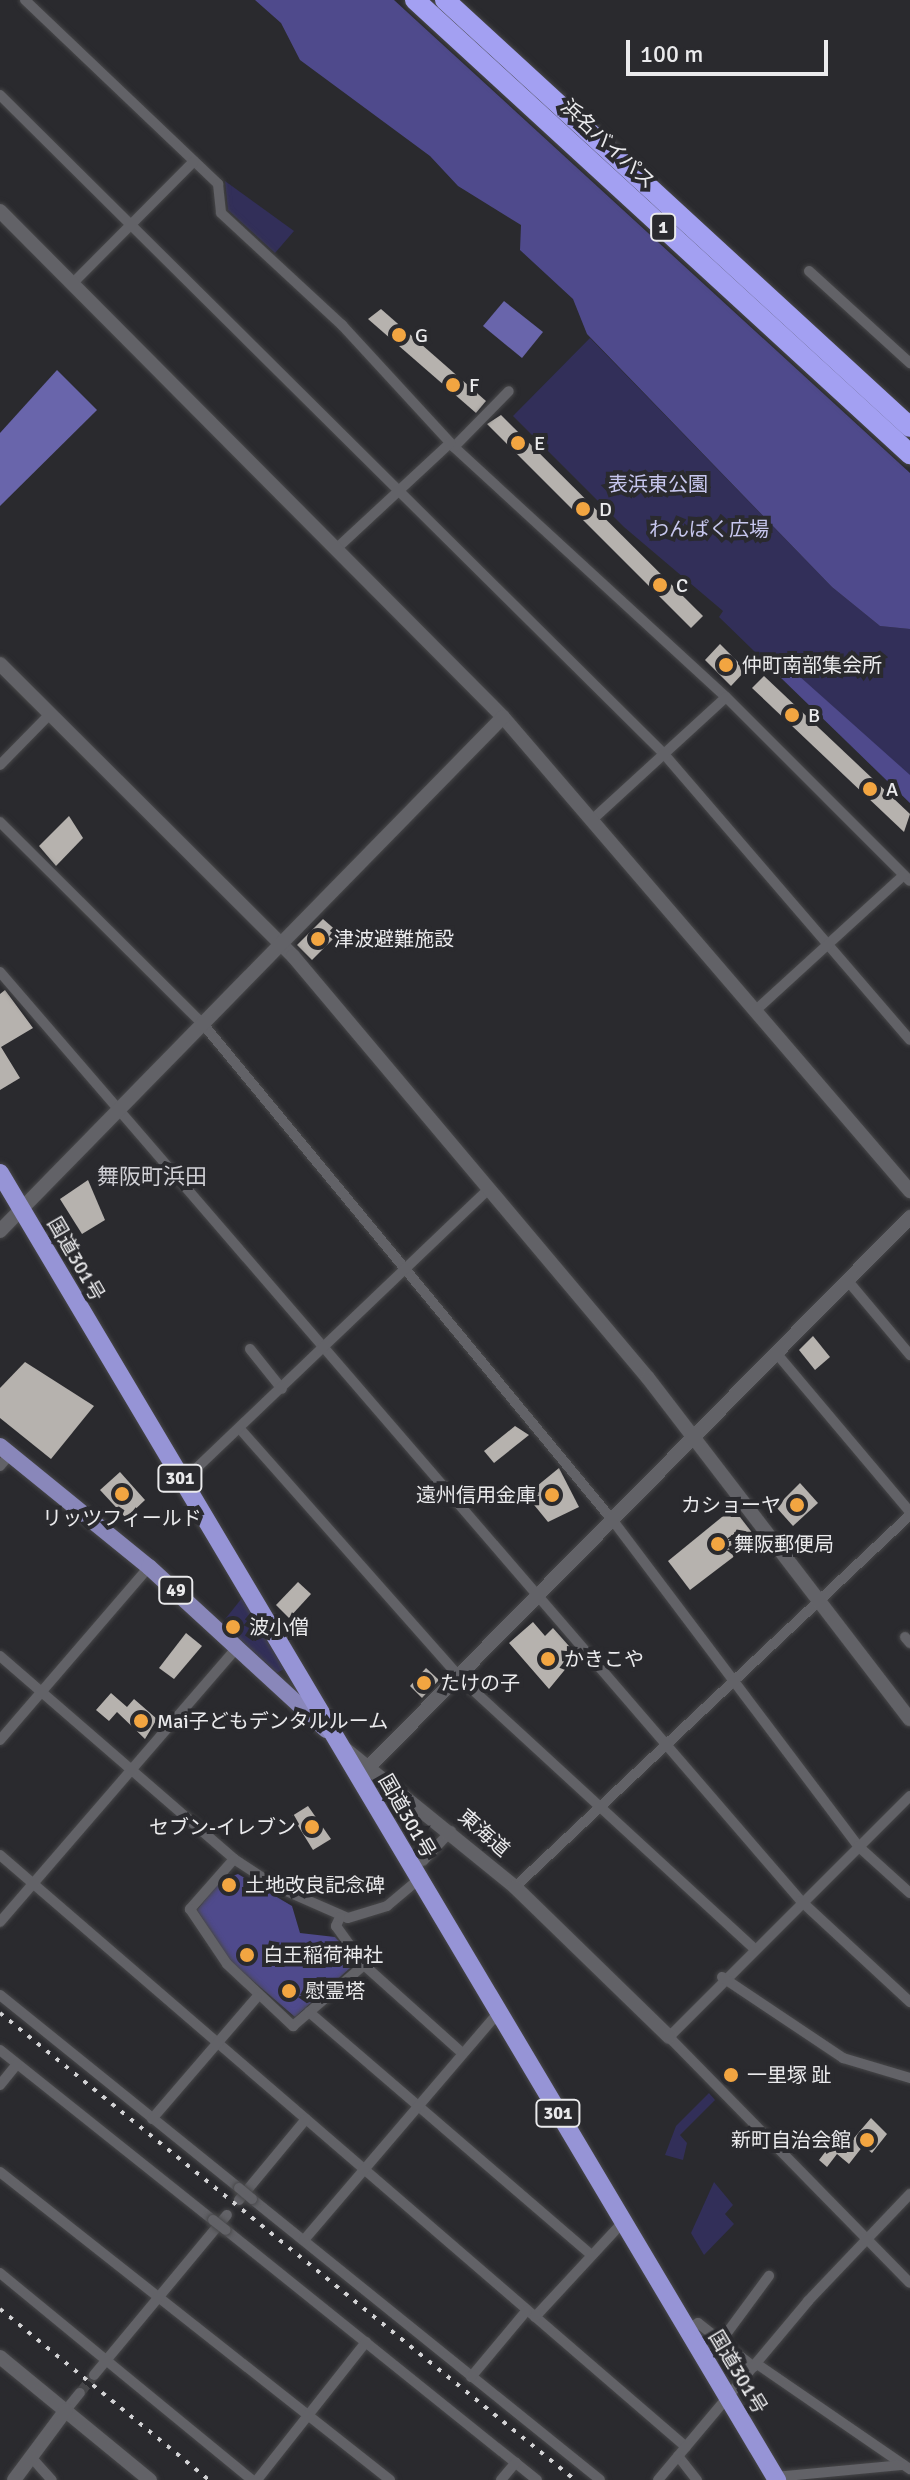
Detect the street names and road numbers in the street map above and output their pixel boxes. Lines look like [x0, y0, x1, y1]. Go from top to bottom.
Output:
street label: 浜名バイパス [556, 94, 660, 194]
road number: 1 [649, 213, 677, 241]
street label: 国道301号 [43, 1213, 109, 1305]
road number: 301 [156, 1464, 204, 1492]
road number: 49 [158, 1576, 194, 1604]
street label: 国道301号 [374, 1770, 440, 1862]
street label: 東海道 [453, 1804, 515, 1862]
road number: 301 [534, 2099, 582, 2127]
street label: 国道301号 [704, 2326, 772, 2418]

